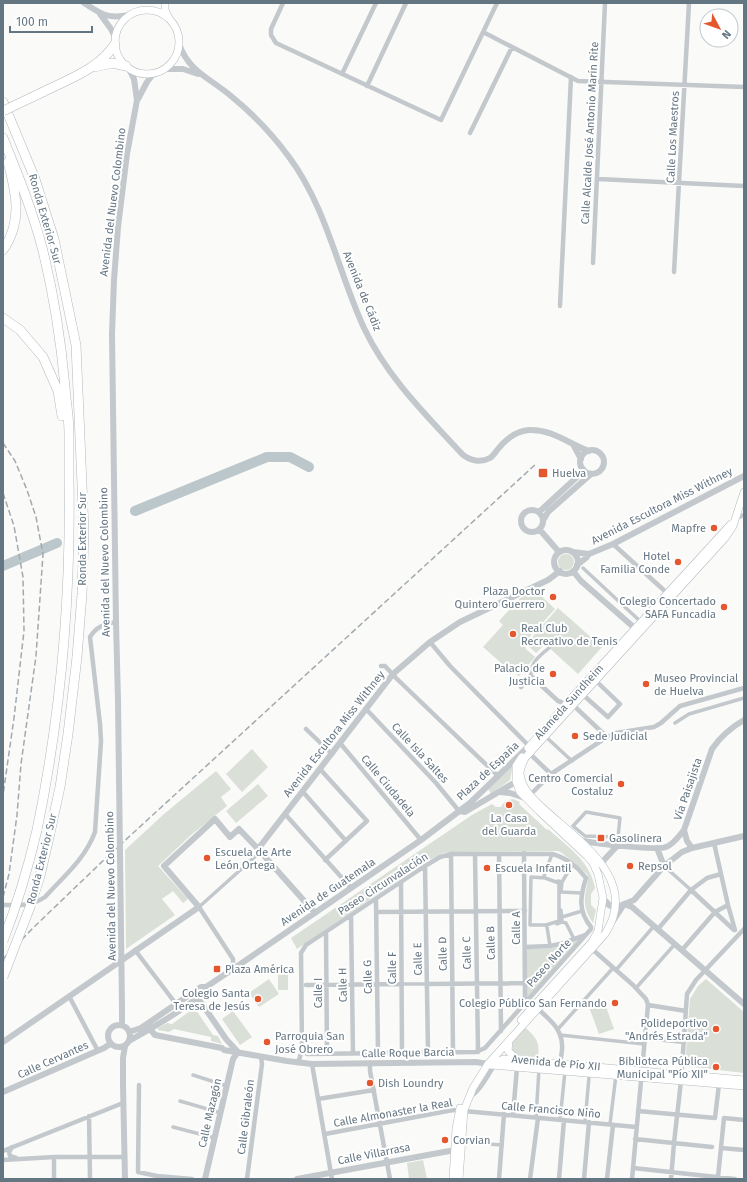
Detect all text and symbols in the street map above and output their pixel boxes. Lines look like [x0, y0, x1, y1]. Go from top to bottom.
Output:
scale bar [10, 8, 92, 34]
north arrow [699, 8, 739, 48]
text: 100 m [16, 15, 48, 29]
text: N [719, 27, 733, 41]
street label: Calle Alcalde José Antonio Marín Rite [579, 41, 601, 225]
street label: Calle Los Maestros [664, 91, 682, 183]
street label: Avenida del Nuevo Colombino [97, 127, 129, 277]
street label: Ronda Exterior Sur [26, 172, 64, 266]
street label: Avenida de Cádiz [340, 249, 384, 333]
street label: Avenida Escultora Miss Withney [589, 464, 735, 547]
marker: Huelva [537, 467, 549, 479]
place label: Huelva [552, 467, 586, 480]
street label: Avenida del Nuevo Colombino [97, 487, 113, 637]
street label: Ronda Exterior Sur [76, 492, 89, 586]
place label: Mapfre [671, 522, 706, 535]
marker: Mapfre [709, 523, 719, 533]
place label: Hotel Familia Conde [600, 550, 670, 576]
marker: Hotel Familia Conde [673, 557, 683, 567]
place label: Plaza Doctor Quintero Guerrero [455, 585, 546, 611]
marker: Plaza Doctor Quintero Guerrero [548, 592, 558, 602]
place label: Colegio Concertado SAFA Funcadia [619, 595, 716, 621]
marker: Colegio Concertado SAFA Funcadia [719, 602, 729, 612]
place label: Real Club Recreativo de Tenis [521, 622, 618, 648]
marker: Real Club Recreativo de Tenis [508, 629, 518, 639]
place label: Palacio de Justicia [494, 662, 545, 688]
street label: Alameda Sundheim [532, 662, 606, 742]
street label: Avenida Escultora Miss Withney [281, 668, 388, 800]
marker: Palacio de Justicia [548, 669, 558, 679]
place label: Museo Provincial de Huelva [654, 672, 738, 698]
marker: Museo Provincial de Huelva [641, 679, 651, 689]
street label: Calle Isla Saltes [389, 720, 451, 786]
place label: Sede Judicial [583, 730, 647, 743]
marker: Sede Judicial [570, 731, 580, 741]
street label: Plaza de España [454, 739, 522, 803]
street label: Calle Ciudadela [358, 752, 418, 820]
street label: Vía Paisajista [671, 756, 705, 822]
place label: Centro Comercial Costaluz [528, 772, 613, 798]
marker: Centro Comercial Costaluz [616, 779, 626, 789]
marker: La Casa del Guarda [504, 800, 514, 810]
street label: Ronda Exterior Sur [24, 811, 60, 906]
street label: Avenida del Nuevo Colombino [103, 811, 119, 961]
place label: La Casa del Guarda [482, 812, 536, 838]
place label: Gasolinera [609, 832, 662, 845]
marker: Gasolinera [596, 833, 606, 843]
place label: Escuela de Arte León Ortega [215, 846, 291, 872]
street label: Paseo Circunvalación [336, 850, 430, 918]
marker: Escuela de Arte León Ortega [202, 853, 212, 863]
street label: Avenida de Guatemala [278, 855, 378, 929]
place label: Repsol [638, 860, 672, 873]
marker: Repsol [625, 861, 635, 871]
place label: Escuela Infantil [495, 862, 571, 875]
marker: Escuela Infantil [482, 863, 492, 873]
street label: Calle A [510, 911, 523, 945]
street label: Calle B [484, 926, 498, 960]
street label: Calle C [460, 936, 474, 970]
street label: Paseo Norte [524, 936, 574, 990]
street label: Calle D [436, 937, 450, 971]
street label: Calle E [411, 942, 425, 976]
street label: Calle F [386, 951, 399, 984]
street label: Calle G [361, 960, 375, 994]
place label: Plaza América [225, 963, 294, 976]
marker: Plaza América [212, 964, 222, 974]
street label: Calle H [336, 968, 350, 1002]
street label: Calle I [312, 978, 325, 1008]
place label: Colegio Santa Teresa de Jesús [174, 987, 250, 1013]
marker: Colegio Santa Teresa de Jesús [253, 994, 263, 1004]
place label: Colegio Público San Fernando [459, 997, 607, 1010]
marker: Colegio Público San Fernando [610, 998, 620, 1008]
place label: Polideportivo "Andrés Estrada" [625, 1017, 708, 1043]
marker: Polideportivo "Andrés Estrada" [711, 1024, 721, 1034]
place label: Parroquia San José Obrero [275, 1030, 345, 1056]
marker: Parroquia San José Obrero [262, 1037, 272, 1047]
street label: Calle Cervantes [16, 1039, 90, 1081]
street label: Calle Roque Barcia [361, 1046, 455, 1060]
street label: Avenida de Pío XII [511, 1053, 601, 1073]
place label: Biblioteca Pública Municipal "Pío XII" [617, 1055, 708, 1081]
marker: Biblioteca Pública Municipal "Pío XII" [711, 1062, 721, 1072]
street label: Calle Mazagón [196, 1077, 224, 1149]
place label: Dish Loundry [378, 1077, 444, 1090]
marker: Dish Loundry [365, 1078, 375, 1088]
street label: Calle Gibraleón [235, 1079, 257, 1155]
street label: Calle Almonaster la Real [333, 1096, 453, 1130]
street label: Calle Francisco Niño [501, 1099, 601, 1121]
place label: Corvian [453, 1134, 491, 1147]
marker: Corvian [440, 1135, 450, 1145]
street label: Calle Villarrasa [337, 1141, 411, 1167]

